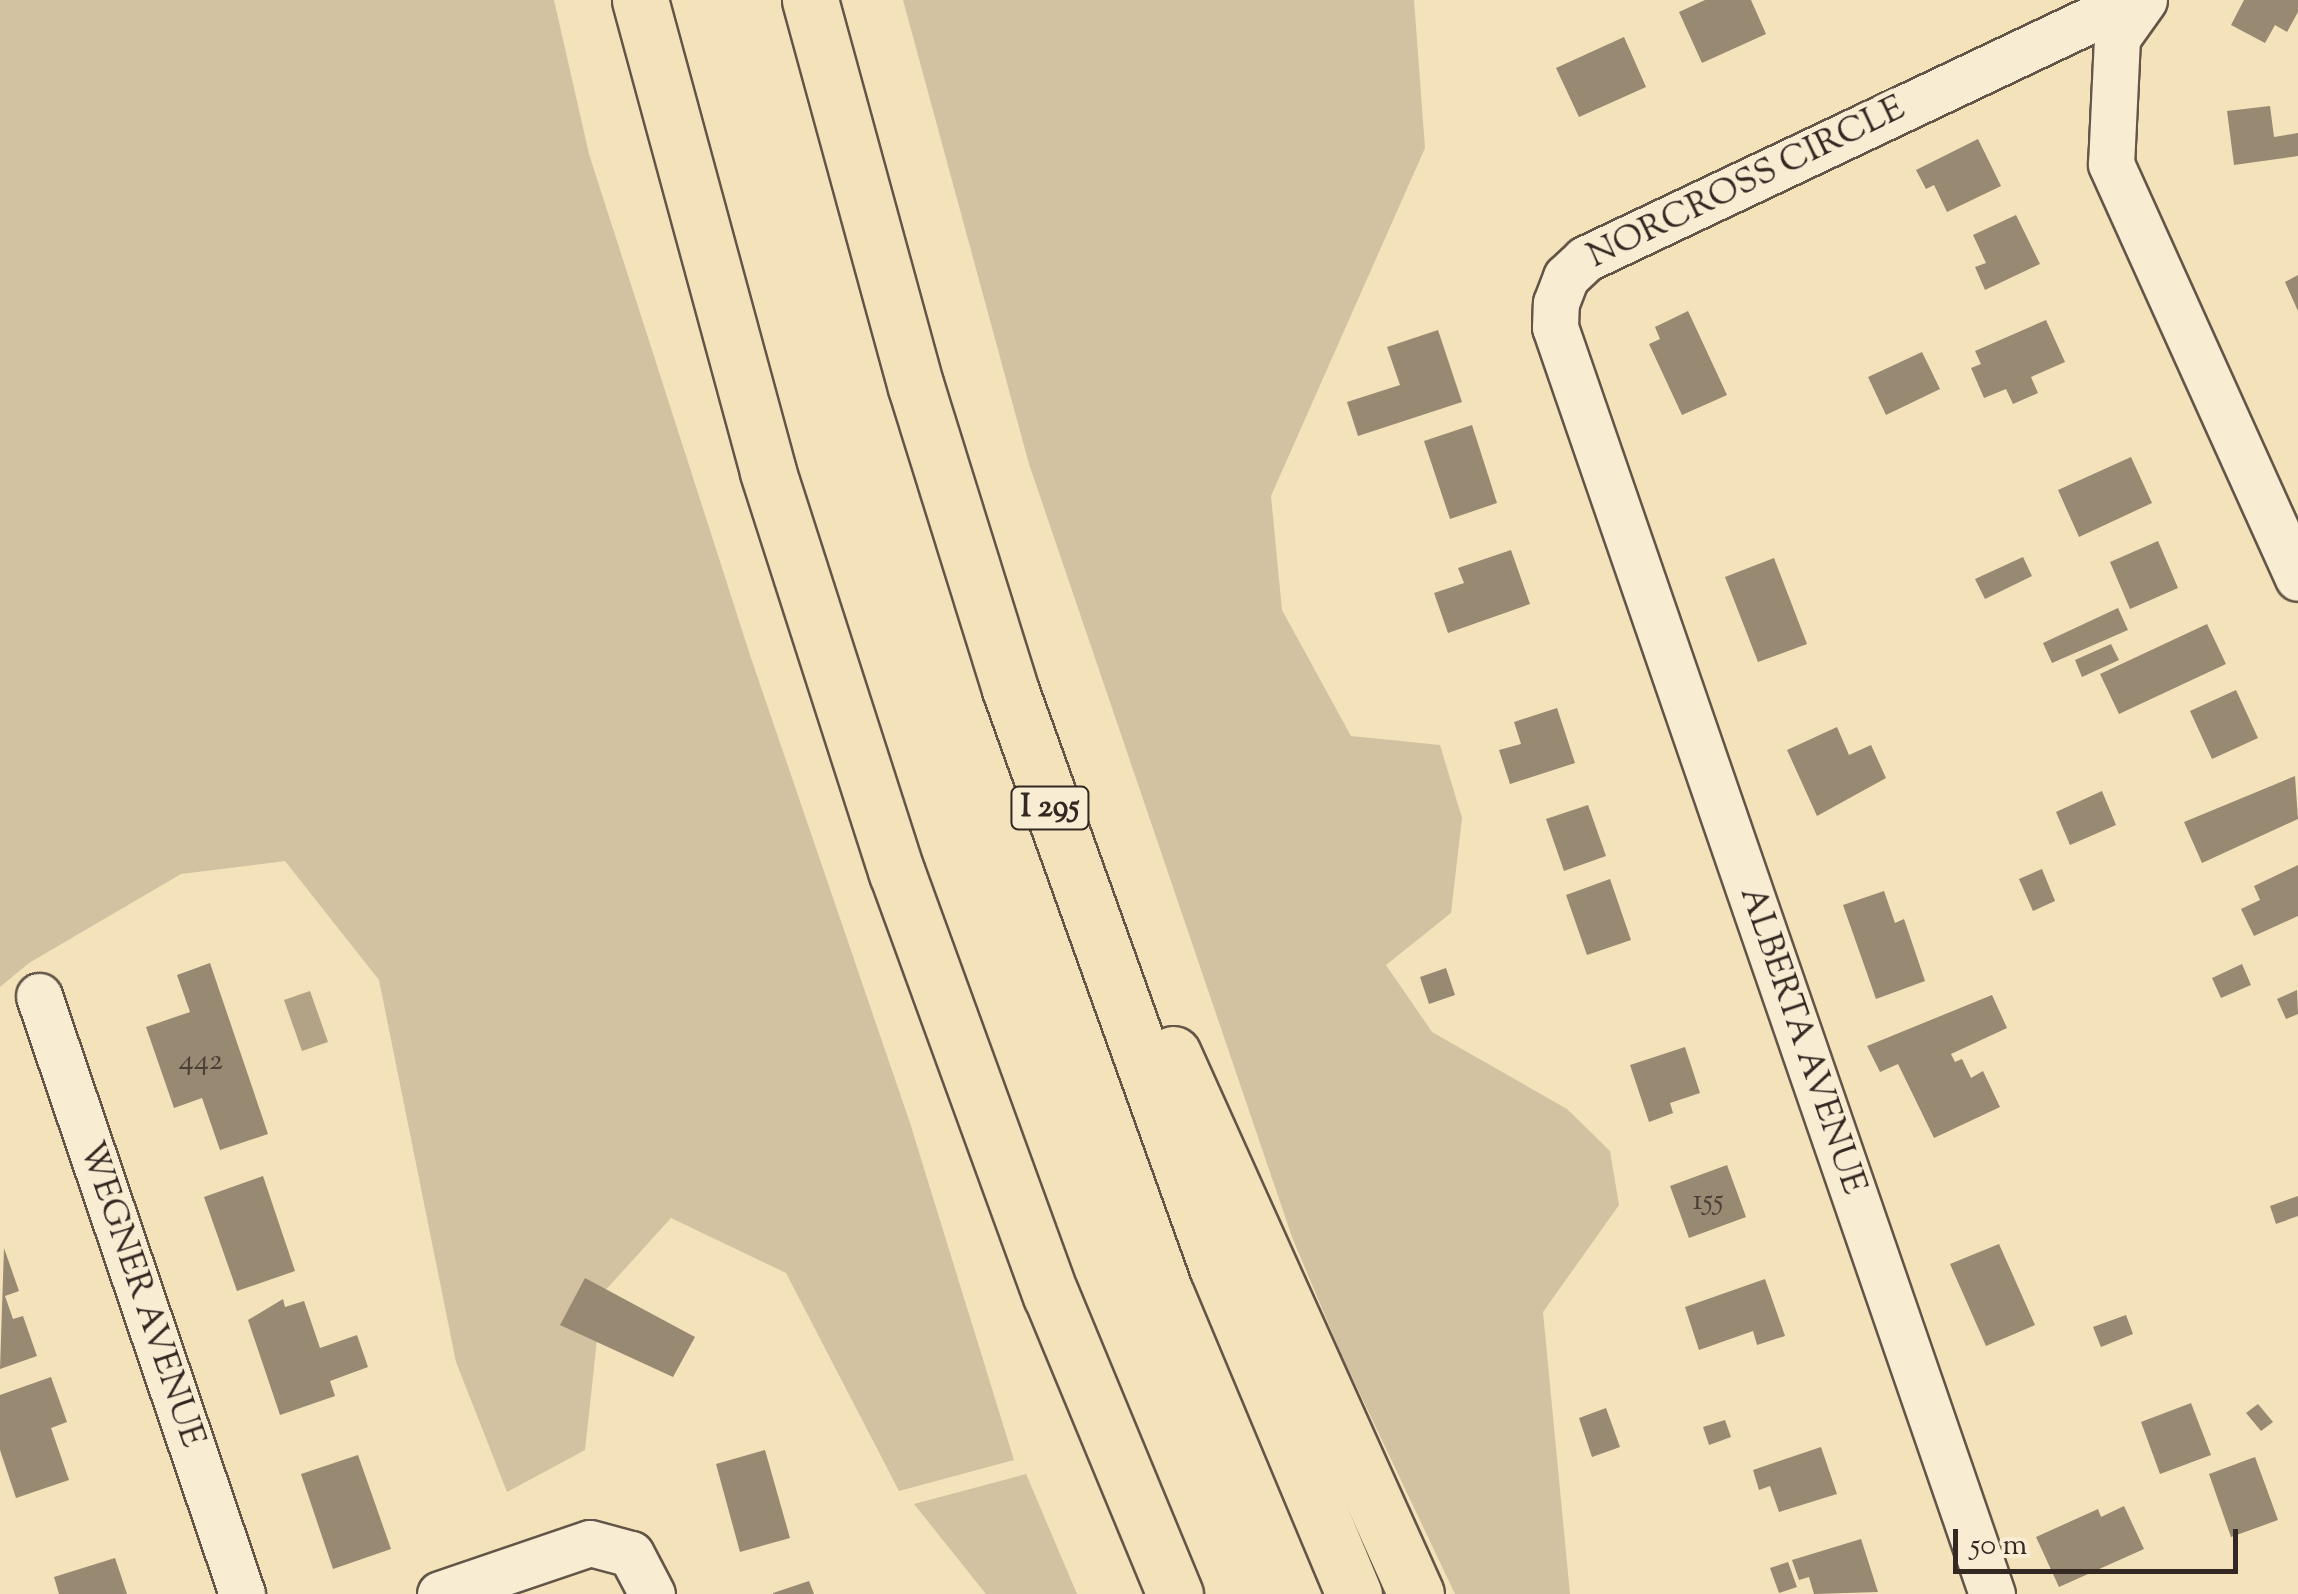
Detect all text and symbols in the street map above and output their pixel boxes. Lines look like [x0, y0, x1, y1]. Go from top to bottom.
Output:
street label: NORCROSS CIRCLE [1582, 89, 1912, 279]
road number: I 295 [1010, 781, 1090, 835]
street label: ALBERTA AVENUE [1729, 882, 1873, 1200]
house number: 442 [179, 1044, 223, 1080]
street label: WEGNER AVENUE [68, 1137, 212, 1453]
house number: 155 [1693, 1184, 1723, 1220]
scale bar [1958, 1509, 2243, 1571]
text: 50 m [1970, 1525, 2027, 1568]

